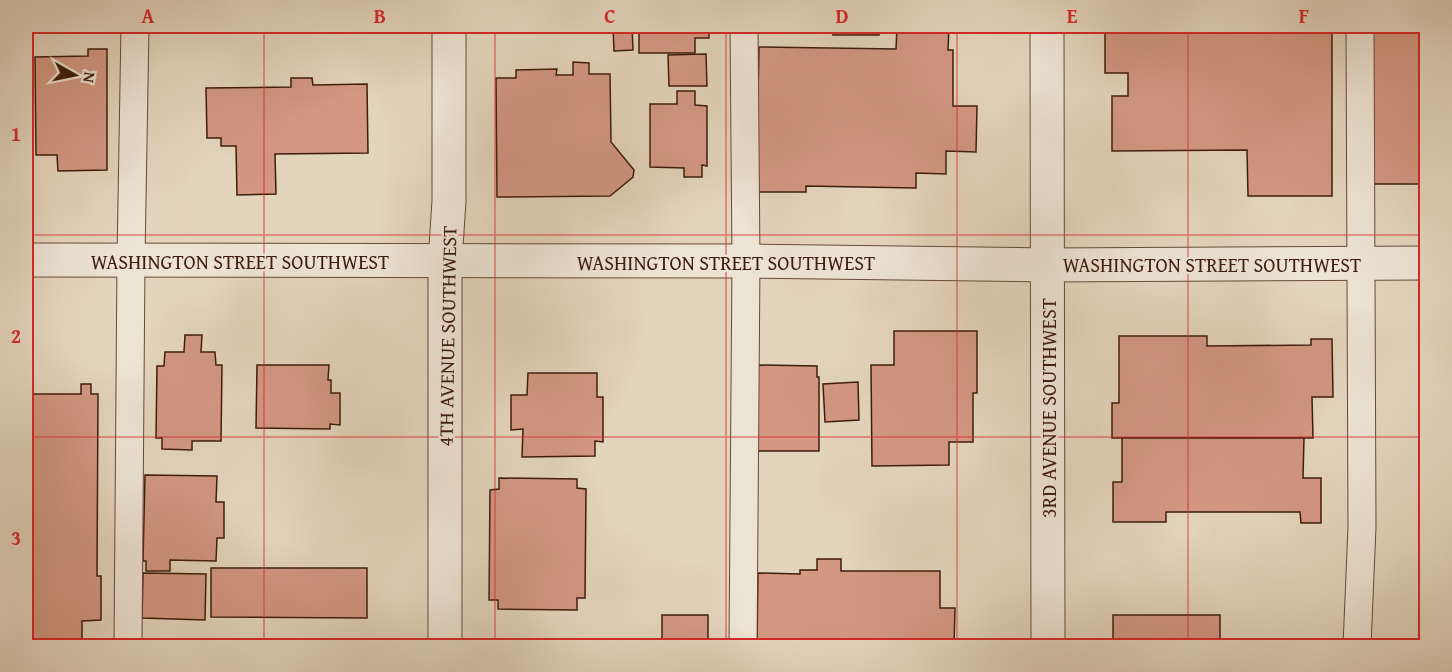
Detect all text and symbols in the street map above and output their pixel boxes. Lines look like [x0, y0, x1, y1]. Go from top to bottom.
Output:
text: A [142, 1, 155, 30]
text: B [374, 1, 386, 30]
text: C [604, 1, 616, 30]
text: D [835, 1, 849, 30]
text: E [1067, 1, 1078, 30]
text: F [1299, 1, 1309, 30]
north arrow [45, 45, 105, 105]
text: N [77, 70, 103, 85]
text: 1 [11, 119, 21, 148]
street label: 4TH AVENUE SOUTHWEST [431, 225, 463, 447]
street label: WASHINGTON STREET SOUTHWEST [91, 247, 389, 276]
street label: WASHINGTON STREET SOUTHWEST [577, 248, 875, 277]
street label: WASHINGTON STREET SOUTHWEST [1063, 250, 1361, 279]
street label: 3RD AVENUE SOUTHWEST [1034, 298, 1063, 518]
text: 2 [11, 321, 21, 350]
text: 3 [11, 523, 21, 552]

